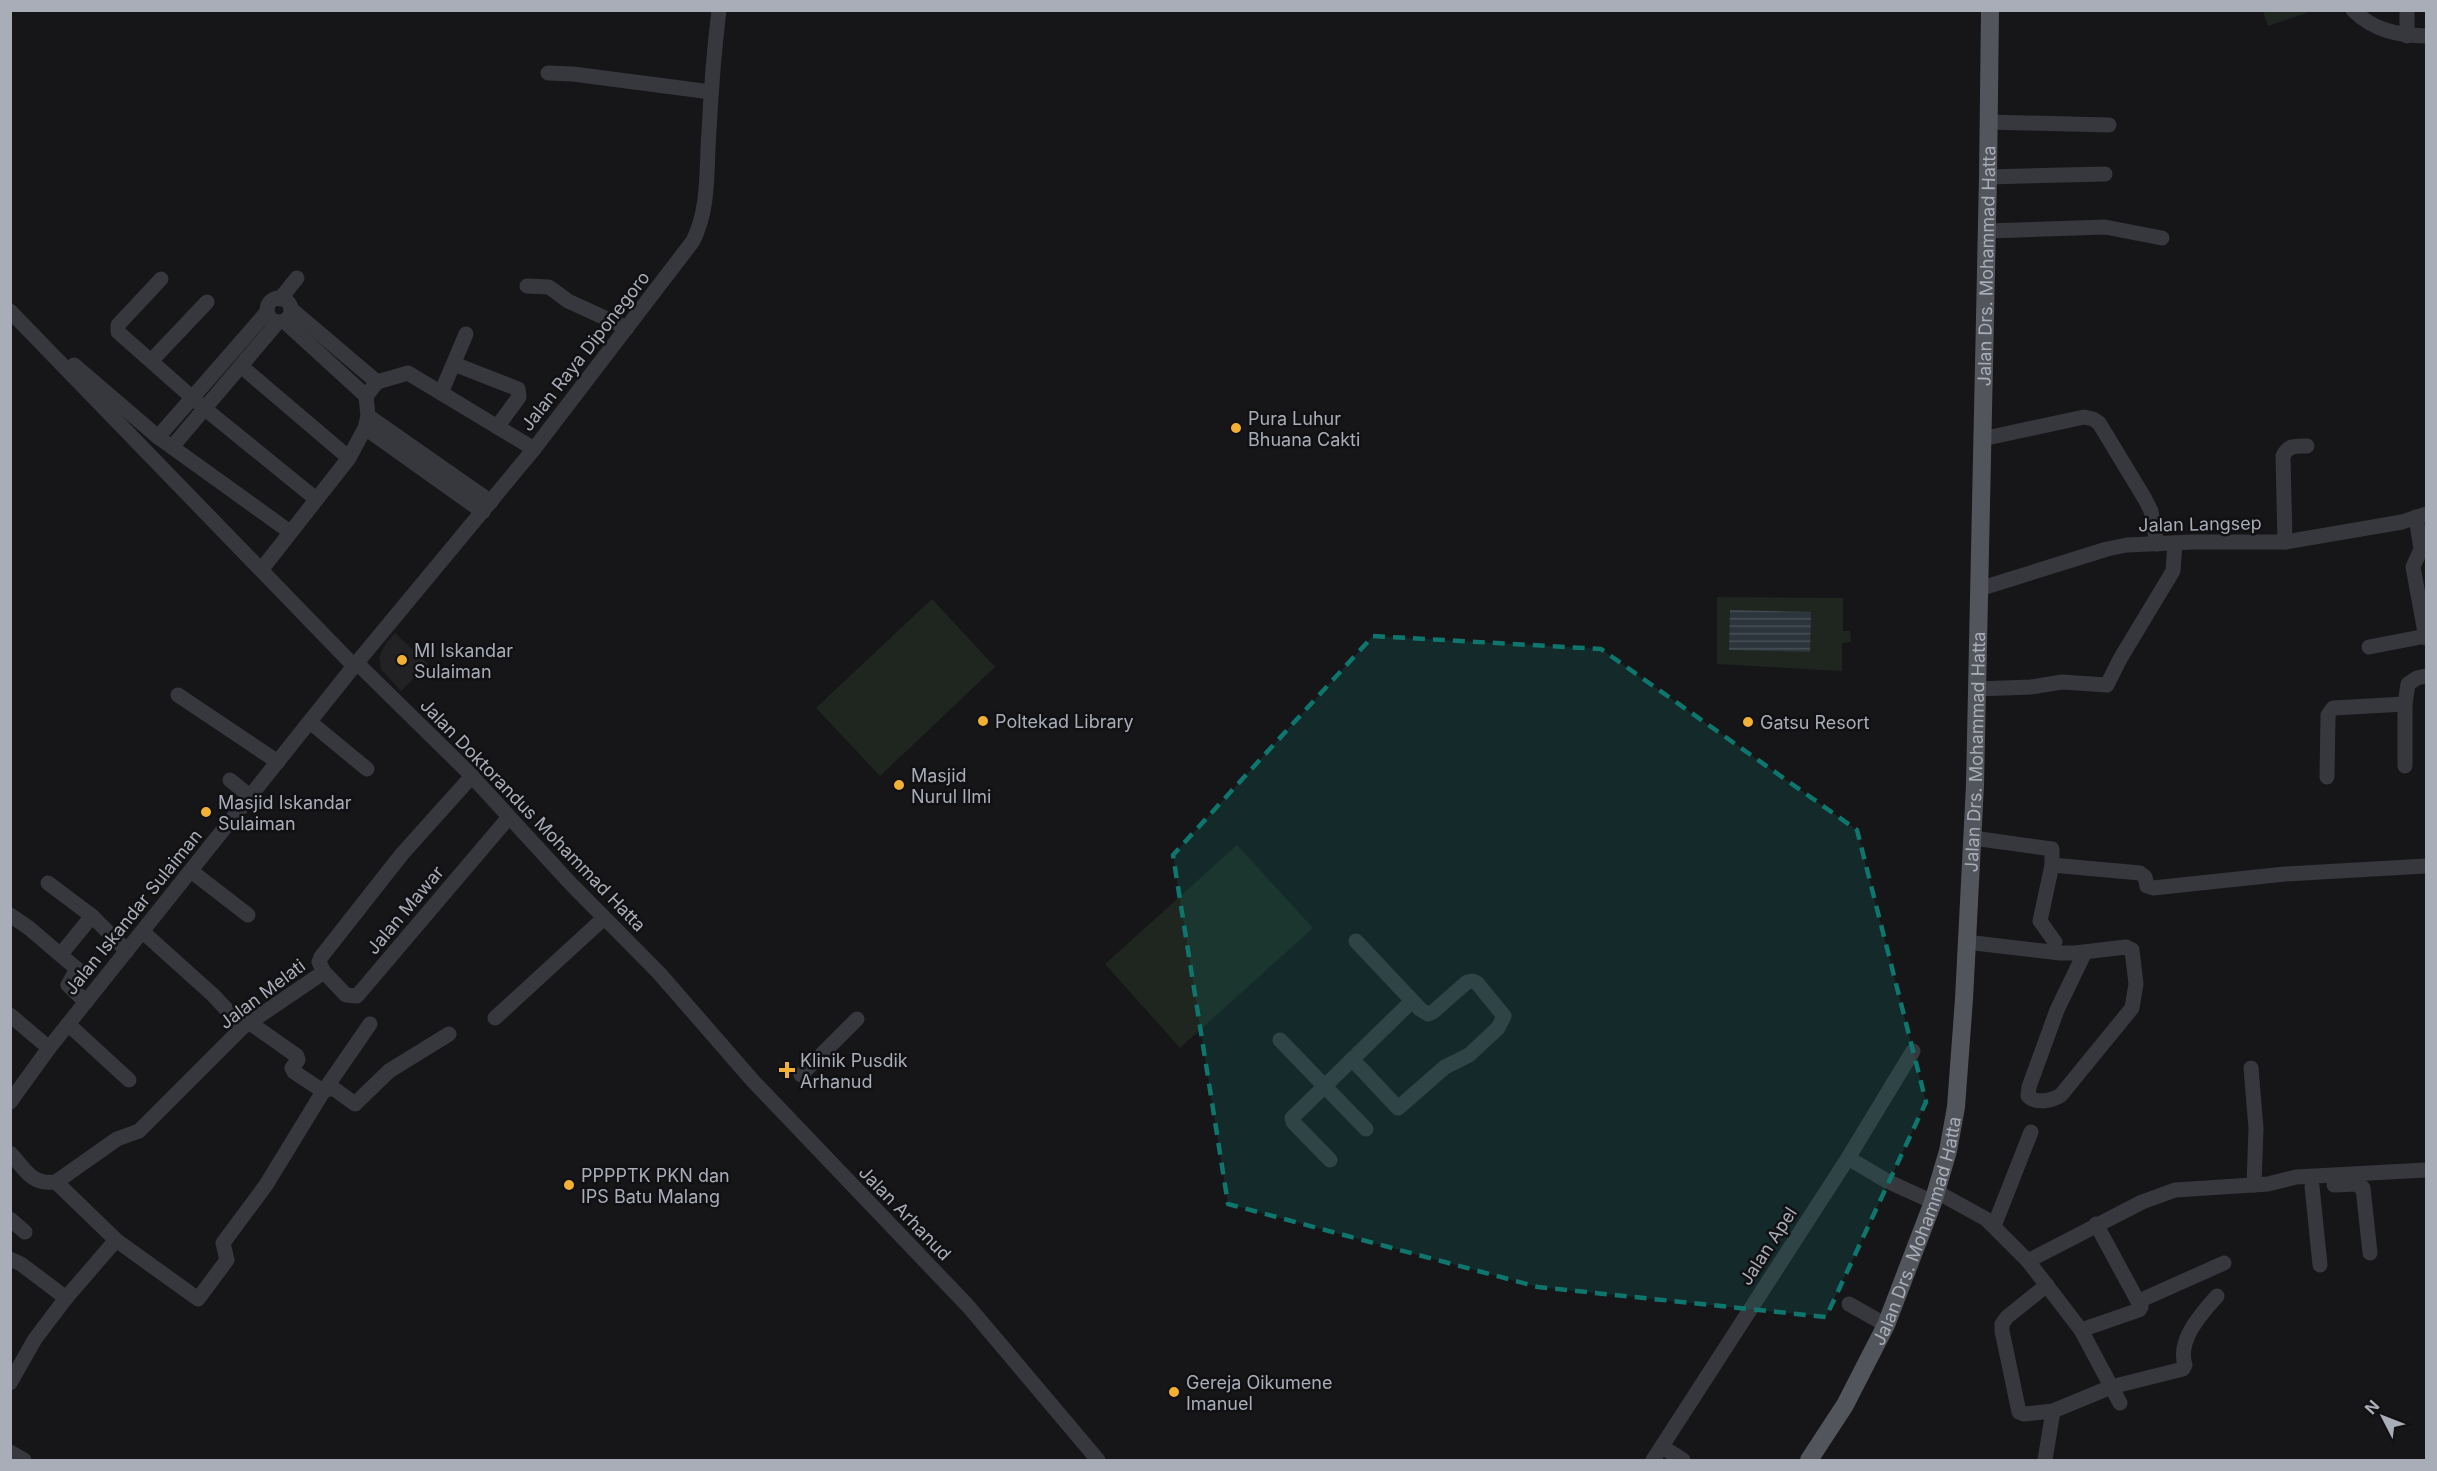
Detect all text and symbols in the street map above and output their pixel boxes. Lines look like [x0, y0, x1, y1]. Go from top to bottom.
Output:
street label: Jalan Drs. Mohammad Hatta [1973, 145, 1999, 386]
street label: Jalan Raya Diponegoro [516, 267, 654, 435]
place label: Pura Luhur Bhuana Cakti [1248, 408, 1360, 450]
marker: Pura Luhur Bhuana Cakti [1229, 421, 1243, 435]
street label: Jalan Langsep [2138, 512, 2262, 536]
street label: Jalan Drs. Mohammad Hatta [1960, 631, 1989, 873]
place label: MI Iskandar Sulaiman [414, 640, 513, 682]
marker: MI Iskandar Sulaiman [395, 653, 409, 667]
street label: Jalan Doktorandus Mohammad Hatta [416, 694, 650, 936]
place label: Poltekad Library [995, 711, 1134, 732]
place label: Gatsu Resort [1760, 712, 1870, 733]
marker: Poltekad Library [976, 714, 990, 728]
marker: Gatsu Resort [1741, 715, 1755, 729]
place label: Masjid Nurul Ilmi [911, 765, 991, 807]
marker: Masjid Nurul Ilmi [892, 778, 906, 792]
place label: Masjid Iskandar Sulaiman [218, 792, 352, 834]
marker: Masjid Iskandar Sulaiman [199, 805, 213, 819]
street label: Jalan Iskandar Sulaiman [60, 825, 206, 999]
street label: Jalan Mawar [362, 862, 448, 958]
street label: Jalan Melati [215, 955, 309, 1033]
place label: Klinik Pusdik Arhanud [800, 1050, 908, 1092]
marker: Klinik Pusdik Arhanud [778, 1061, 796, 1079]
street label: Jalan Drs. Mohammad Hatta [1867, 1115, 1965, 1348]
street label: Jalan Arhanud [855, 1161, 955, 1265]
place label: PPPPTK PKN dan IPS Batu Malang [581, 1165, 730, 1207]
marker: PPPPTK PKN dan IPS Batu Malang [562, 1178, 576, 1192]
street label: Jalan Apel [1735, 1203, 1801, 1289]
place label: Gereja Oikumene Imanuel [1186, 1372, 1332, 1414]
marker: Gereja Oikumene Imanuel [1167, 1385, 1181, 1399]
north arrow [2353, 1387, 2413, 1447]
text: N [2360, 1396, 2383, 1418]

